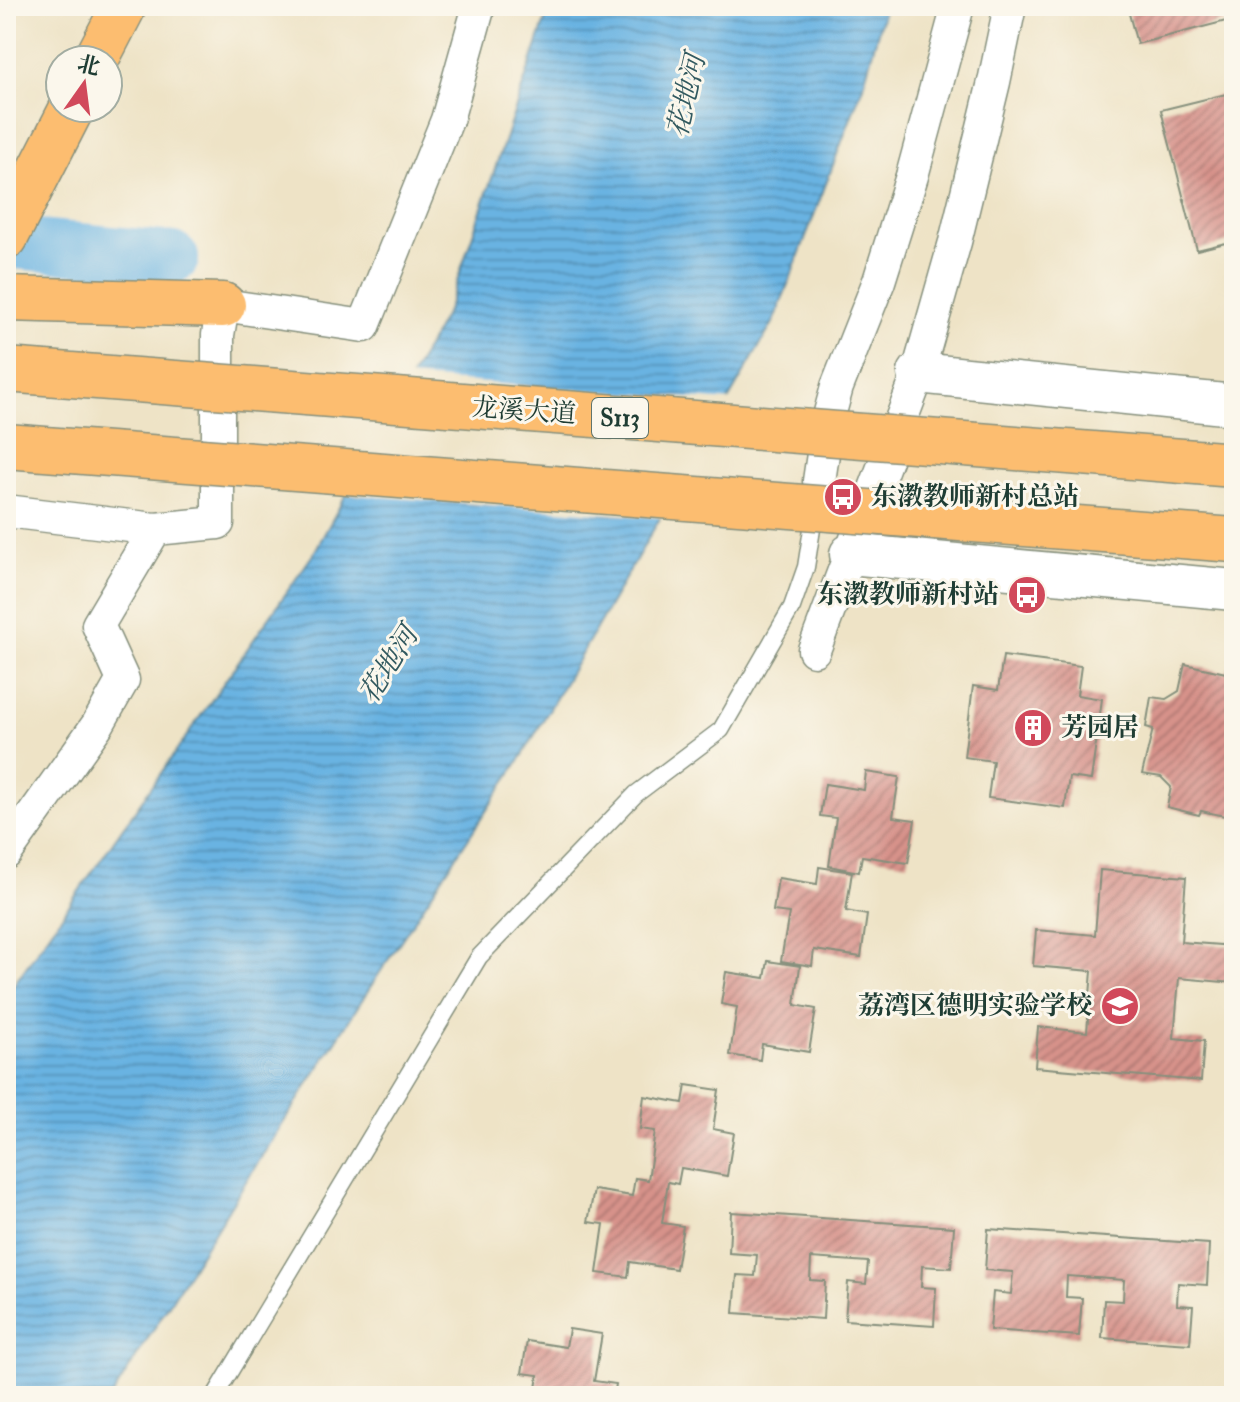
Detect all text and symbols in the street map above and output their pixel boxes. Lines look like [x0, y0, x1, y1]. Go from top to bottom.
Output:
north arrow [44, 44, 124, 124]
water label: 花地河 [660, 46, 715, 141]
text: 北 [75, 49, 103, 82]
street label: 龙溪大道 [471, 391, 577, 431]
road number: S113 [592, 398, 648, 438]
bus stop icon: 东漖教师新村总站 [822, 476, 864, 518]
place label: 东漖教师新村总站 [871, 481, 1079, 513]
bus stop icon: 东漖教师新村站 [1006, 574, 1048, 616]
place label: 东漖教师新村站 [817, 579, 999, 611]
water label: 花地河 [352, 616, 429, 710]
building icon: 芳园居 [1012, 707, 1054, 749]
place label: 芳园居 [1061, 712, 1139, 744]
school or university icon: 荔湾区德明实验学校 [1099, 985, 1141, 1027]
place label: 荔湾区德明实验学校 [858, 990, 1092, 1022]

